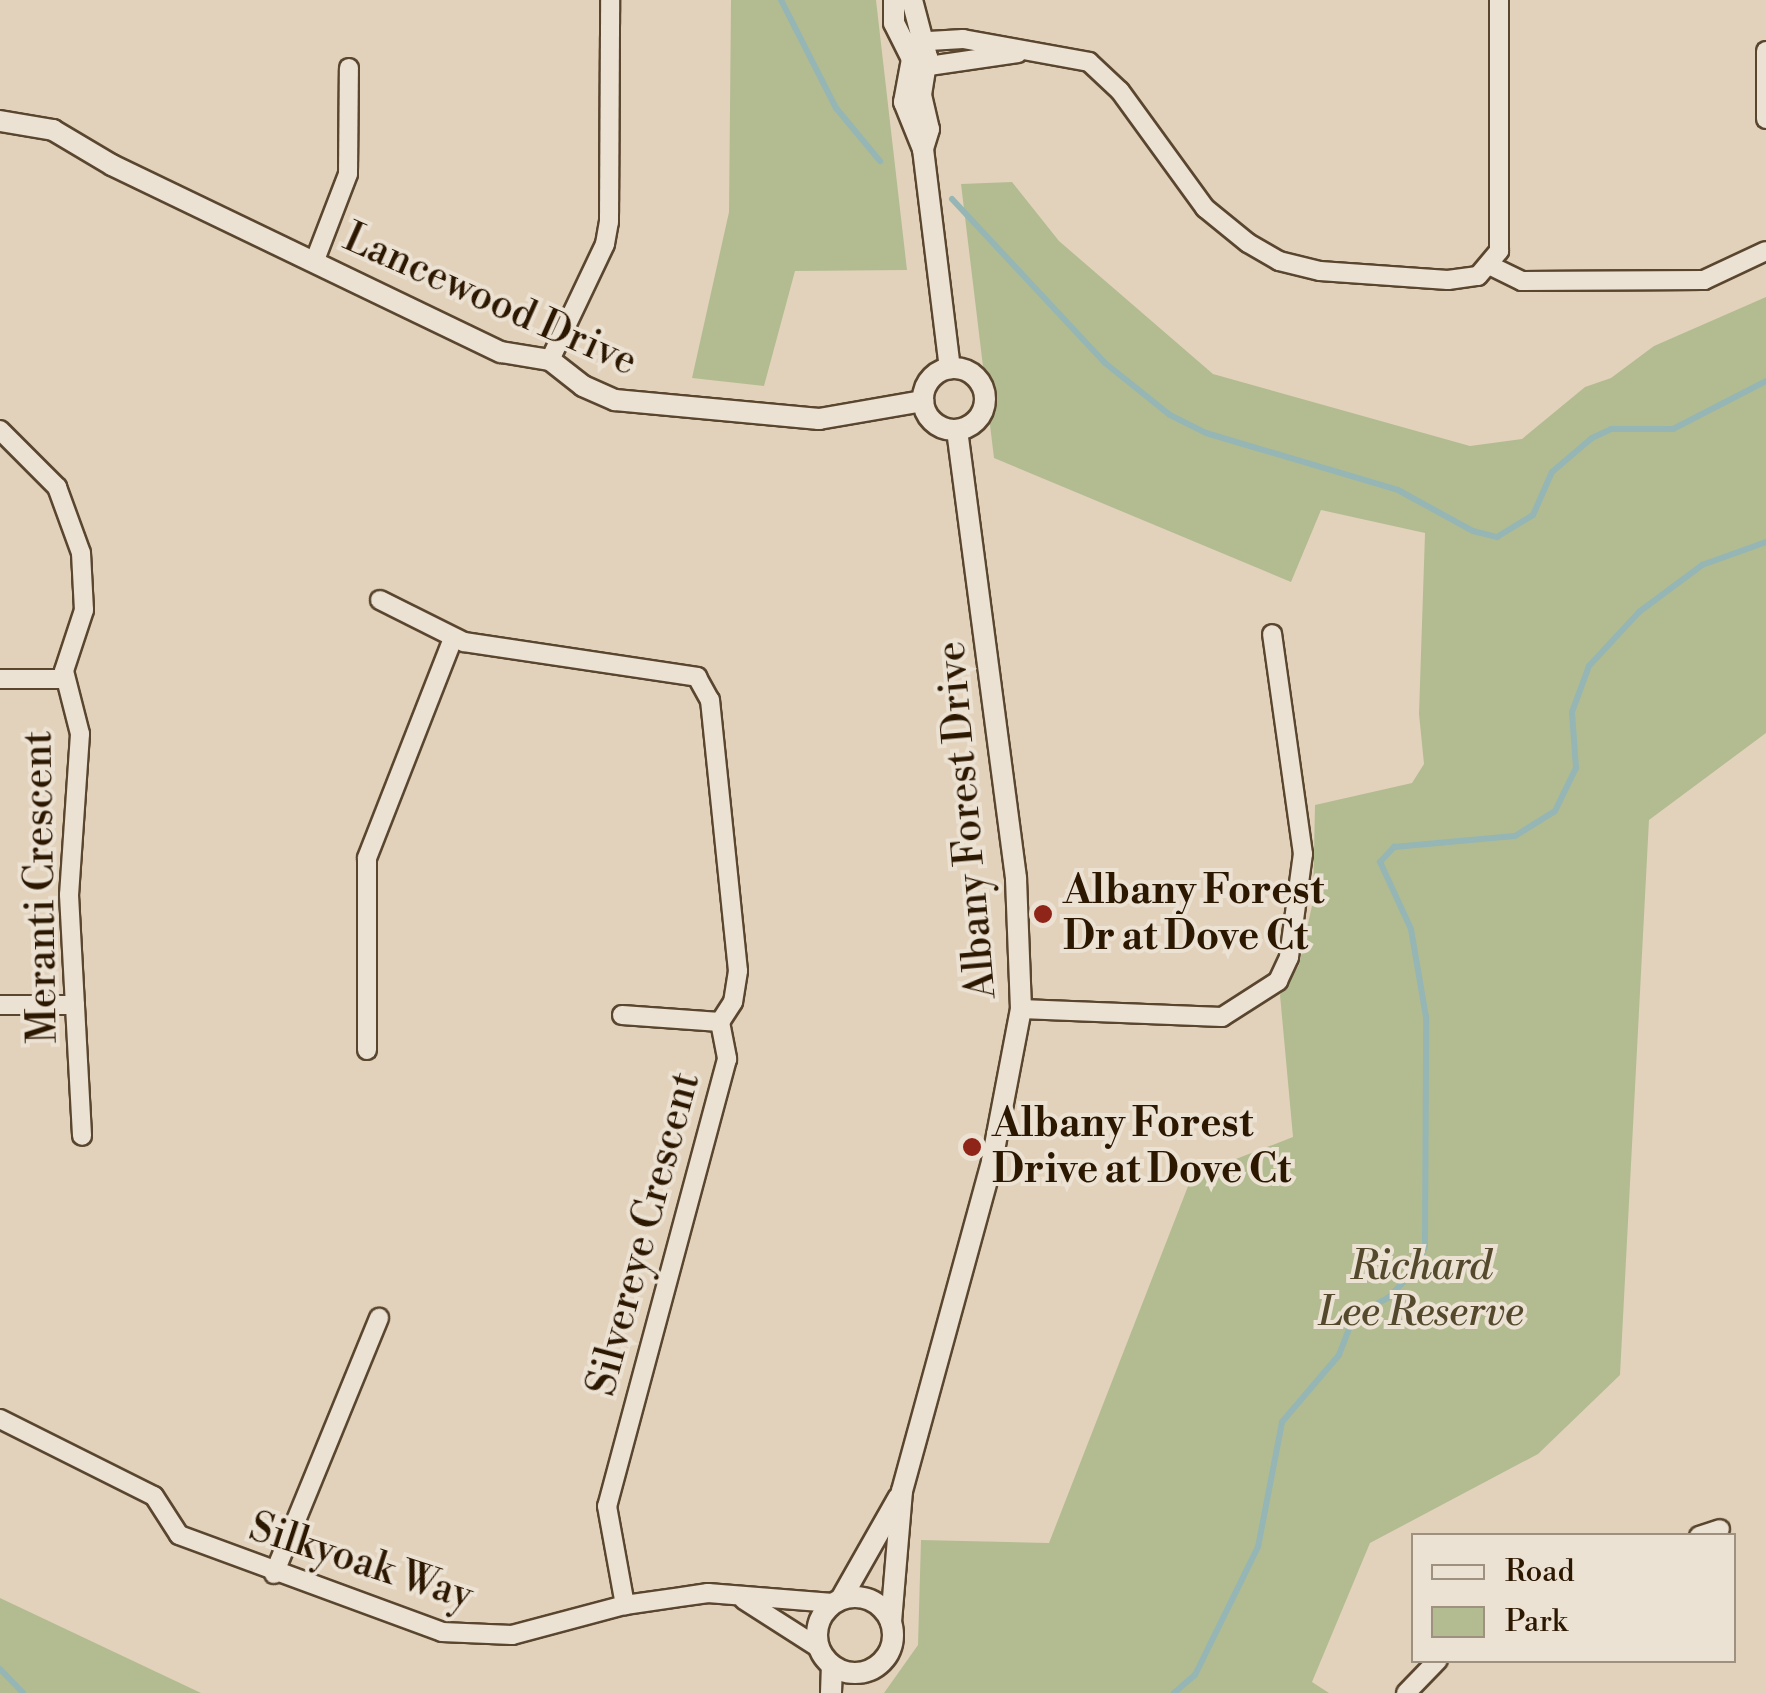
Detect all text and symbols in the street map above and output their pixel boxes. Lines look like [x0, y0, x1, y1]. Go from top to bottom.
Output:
street label: Lancewood Drive [336, 214, 644, 386]
street label: Albany Forest Drive [927, 639, 1007, 1001]
street label: Meranti Crescent [14, 730, 68, 1044]
place label: Albany Forest Dr at Dove Ct [1063, 867, 1324, 961]
marker: Albany Forest Dr at Dove Ct [1032, 903, 1054, 925]
street label: Silvereye Crescent [578, 1067, 710, 1401]
place label: Albany Forest Drive at Dove Ct [992, 1100, 1291, 1194]
marker: Albany Forest Drive at Dove Ct [961, 1136, 983, 1158]
park label: Richard Lee Reserve [1318, 1243, 1524, 1337]
street label: Silkyoak Way [243, 1503, 479, 1621]
legend [1411, 1533, 1736, 1663]
text: Road [1505, 1553, 1575, 1591]
text: Park [1505, 1603, 1567, 1641]

